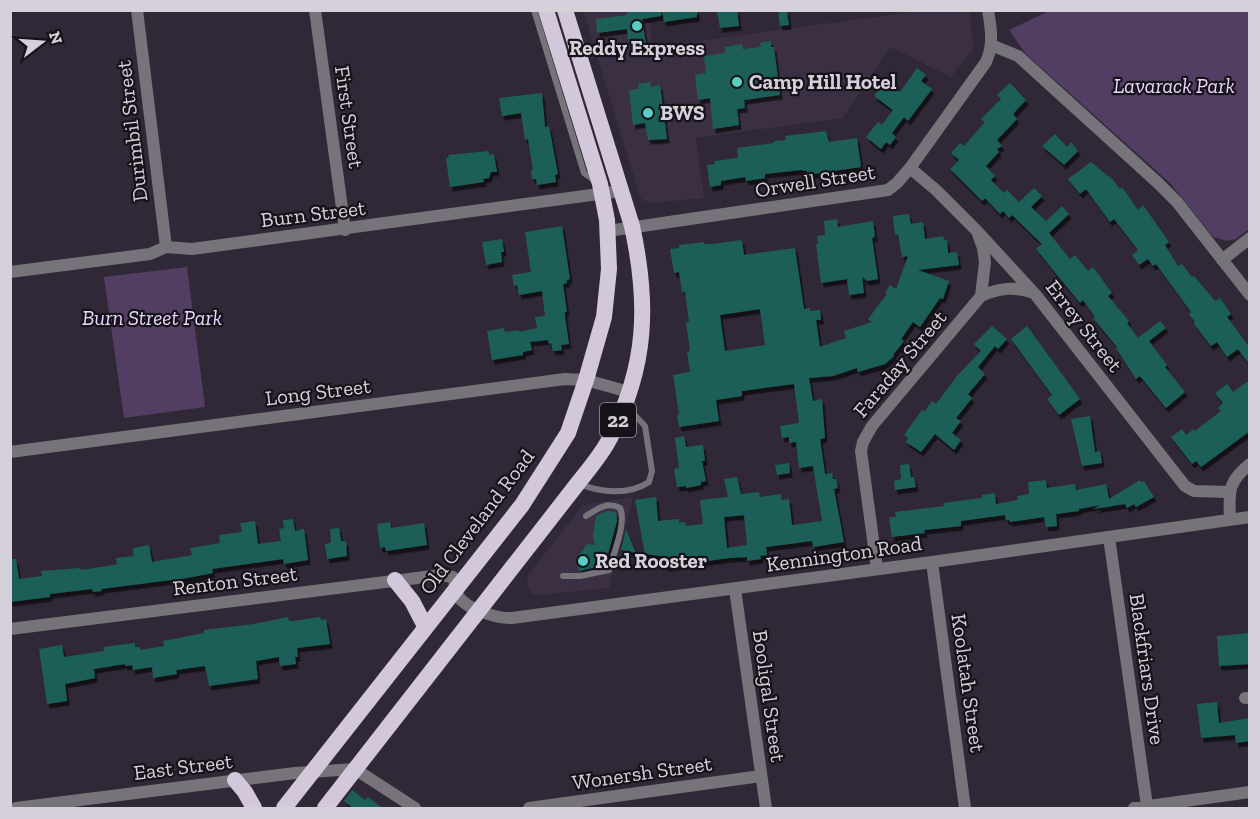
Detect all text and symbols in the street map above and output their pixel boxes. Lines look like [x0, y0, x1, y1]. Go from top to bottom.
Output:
north arrow [12, 12, 72, 72]
marker: Reddy Express [630, 19, 644, 33]
text: N [45, 29, 67, 46]
place label: Reddy Express [569, 35, 705, 60]
street label: Durimbil Street [110, 59, 153, 203]
street label: First Street [330, 64, 369, 170]
place label: Camp Hill Hotel [749, 69, 897, 94]
park label: Lavarack Park [1113, 73, 1235, 98]
marker: Camp Hill Hotel [730, 75, 744, 89]
place label: BWS [660, 100, 705, 125]
marker: BWS [641, 106, 655, 120]
street label: Orwell Street [753, 159, 877, 202]
street label: Burn Street [259, 195, 367, 232]
street label: Errey Street [1041, 275, 1128, 377]
park label: Burn Street Park [82, 305, 222, 330]
street label: Faraday Street [848, 305, 952, 422]
street label: Long Street [264, 373, 372, 410]
road number: 22 [600, 403, 636, 437]
street label: Old Cleveland Road [414, 444, 540, 599]
street label: Kennington Road [764, 530, 924, 577]
place label: Red Rooster [595, 548, 707, 573]
marker: Red Rooster [576, 554, 590, 568]
street label: Renton Street [171, 560, 299, 601]
street label: Blackfriars Drive [1124, 592, 1171, 746]
street label: Koolatah Street [946, 612, 991, 754]
street label: Booligal Street [748, 628, 791, 764]
street label: East Street [132, 748, 234, 785]
street label: Wonersh Street [570, 750, 714, 795]

